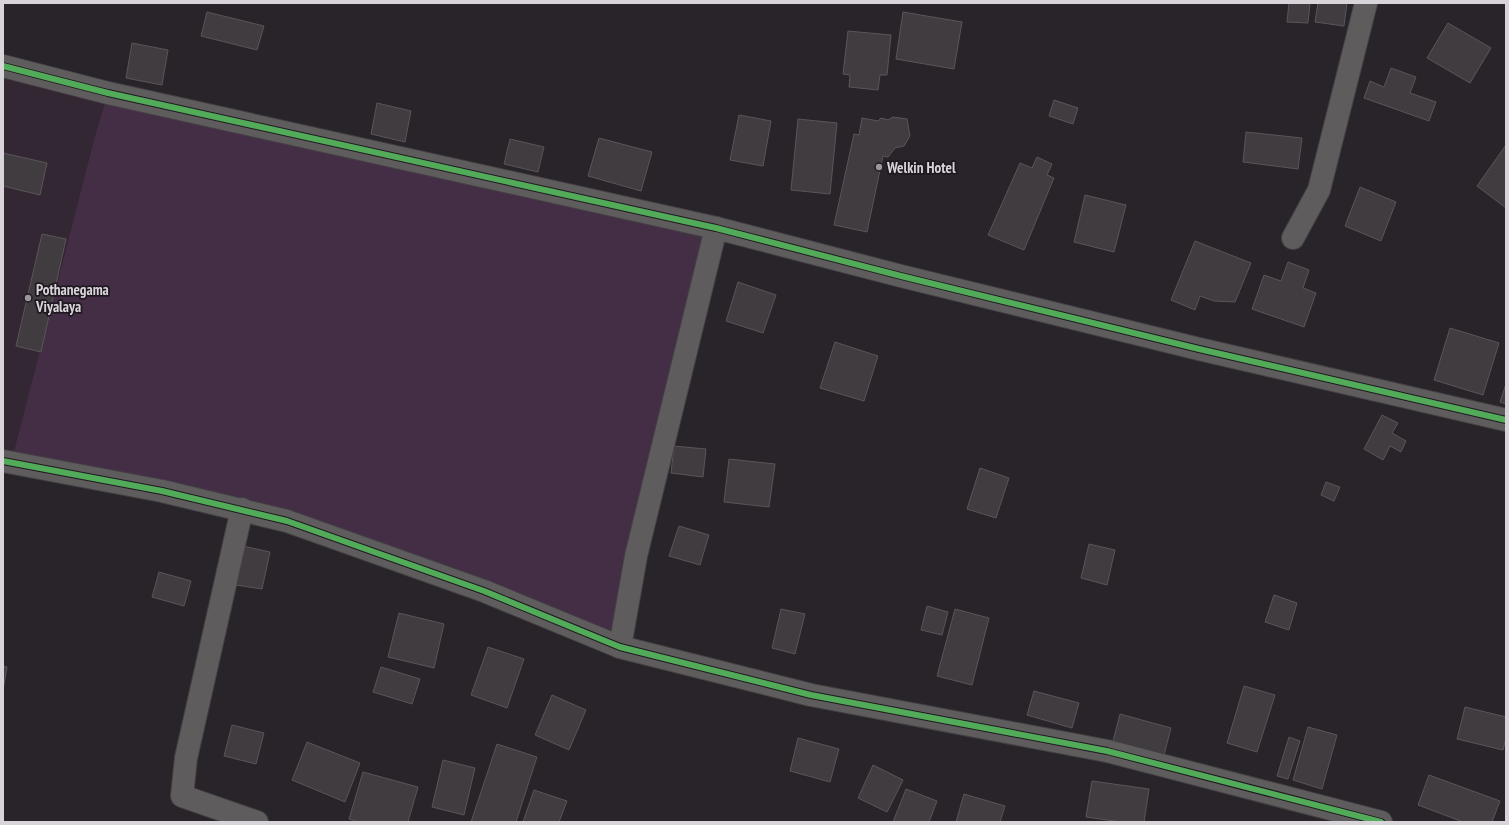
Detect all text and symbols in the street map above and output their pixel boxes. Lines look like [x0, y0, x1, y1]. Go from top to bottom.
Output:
place label: Welkin Hotel [886, 158, 956, 177]
marker: Welkin Hotel [874, 162, 884, 172]
place label: Pothanegama Viyalaya [35, 280, 109, 316]
marker: Pothanegama Viyalaya [23, 293, 33, 303]

